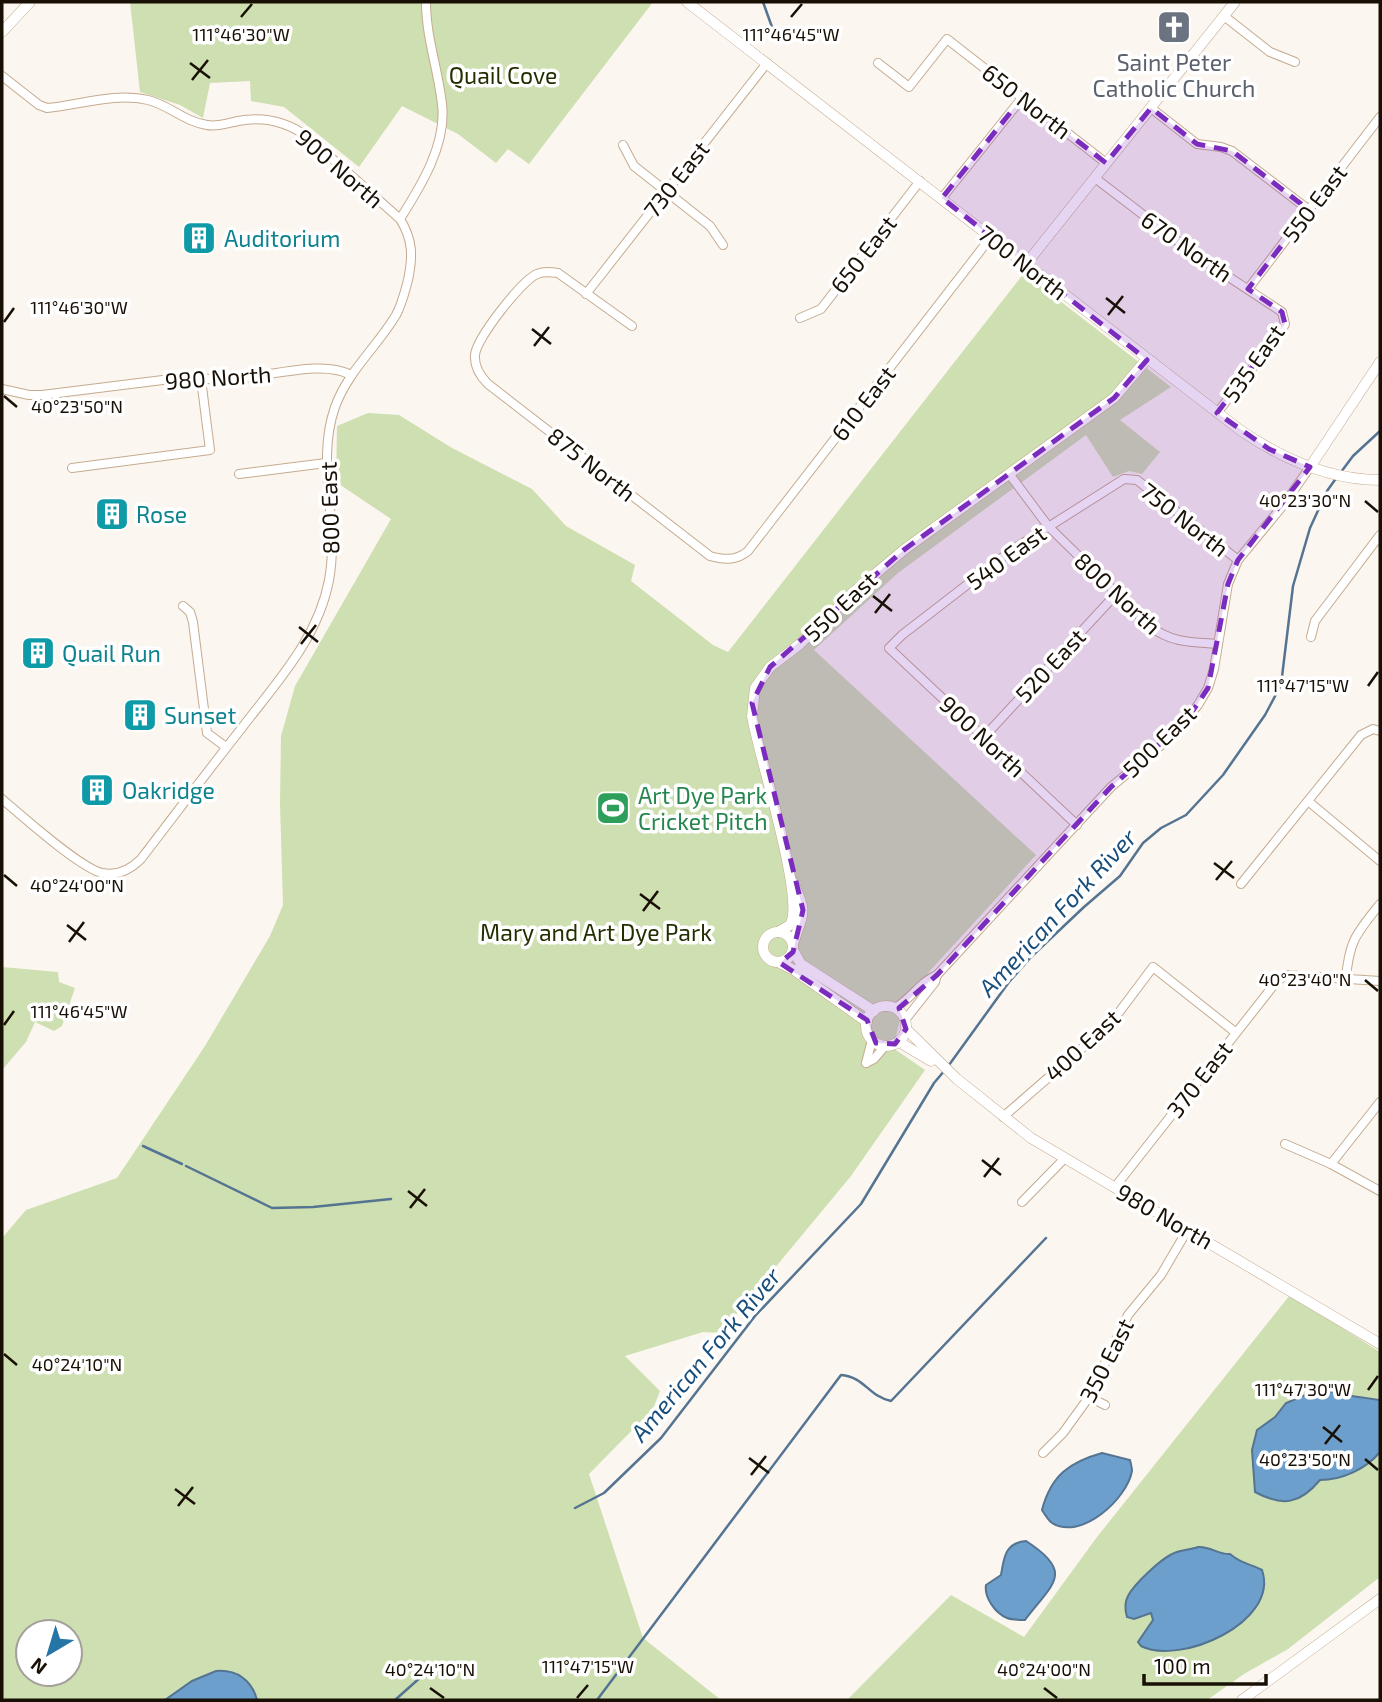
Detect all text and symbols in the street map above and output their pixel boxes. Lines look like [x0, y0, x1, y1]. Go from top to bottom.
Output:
church icon: Saint Peter Catholic Church [1155, 8, 1193, 46]
text: 111°46'30"W [192, 23, 290, 45]
text: 111°46'45"W [743, 23, 839, 45]
place label: Saint Peter Catholic Church [1093, 48, 1255, 102]
street label: 650 North [977, 58, 1077, 144]
park label: Quail Cove [449, 61, 557, 89]
street label: 900 North [291, 122, 389, 214]
street label: 730 East [637, 135, 715, 223]
street label: 550 East [1276, 159, 1352, 247]
street label: 670 North [1136, 205, 1238, 287]
street label: 650 East [824, 210, 902, 298]
building icon: Auditorium [180, 219, 218, 257]
street label: 700 North [973, 219, 1073, 305]
place label: Auditorium [224, 224, 340, 252]
text: 111°46'30"W [30, 296, 128, 318]
street label: 535 East [1216, 319, 1290, 407]
street label: 980 North [164, 359, 272, 395]
street label: 610 East [825, 360, 901, 446]
text: 40°23'50"N [31, 395, 123, 417]
street label: 875 North [542, 421, 642, 507]
street label: 800 East [313, 461, 345, 555]
street label: 750 North [1136, 476, 1234, 562]
text: 40°23'30"N [1259, 489, 1351, 511]
building icon: Rose [93, 495, 131, 533]
place label: Rose [136, 500, 187, 528]
street label: 540 East [961, 519, 1051, 595]
street label: 800 North [1069, 546, 1167, 640]
street label: 550 East [798, 565, 882, 647]
street label: 520 East [1009, 622, 1091, 708]
building icon: Quail Run [19, 634, 57, 672]
place label: Quail Run [62, 639, 161, 667]
text: 111°47'15"W [1257, 674, 1349, 696]
street label: 900 North [934, 689, 1032, 783]
building icon: Sunset [121, 696, 159, 734]
street label: 500 East [1116, 699, 1202, 783]
place label: Sunset [164, 701, 236, 729]
building icon: Oakridge [78, 771, 116, 809]
place label: Oakridge [122, 776, 215, 804]
place label: Art Dye Park Cricket Pitch [638, 781, 768, 835]
sports icon: Art Dye Park Cricket Pitch [594, 789, 632, 827]
water label: American Fork River [971, 822, 1142, 1002]
text: 40°24'00"N [30, 874, 124, 896]
park label: Mary and Art Dye Park [480, 918, 712, 946]
text: 40°23'40"N [1259, 968, 1351, 990]
text: 111°46'45"W [31, 1000, 127, 1022]
street label: 400 East [1038, 1003, 1126, 1087]
street label: 370 East [1160, 1035, 1238, 1123]
street label: 980 North [1112, 1177, 1218, 1255]
water label: American Fork River [623, 1261, 786, 1448]
street label: 350 East [1073, 1313, 1139, 1406]
text: 40°24'10"N [32, 1353, 122, 1375]
text: 111°47'30"W [1255, 1378, 1351, 1400]
text: 40°23'50"N [1259, 1448, 1351, 1470]
north arrow [14, 1618, 84, 1688]
scale bar [1144, 1642, 1266, 1686]
text: 100 m [1154, 1653, 1211, 1678]
text: N [26, 1654, 51, 1680]
text: 111°47'15"W [542, 1655, 634, 1677]
text: 40°24'10"N [385, 1658, 475, 1680]
text: 40°24'00"N [997, 1658, 1091, 1680]

